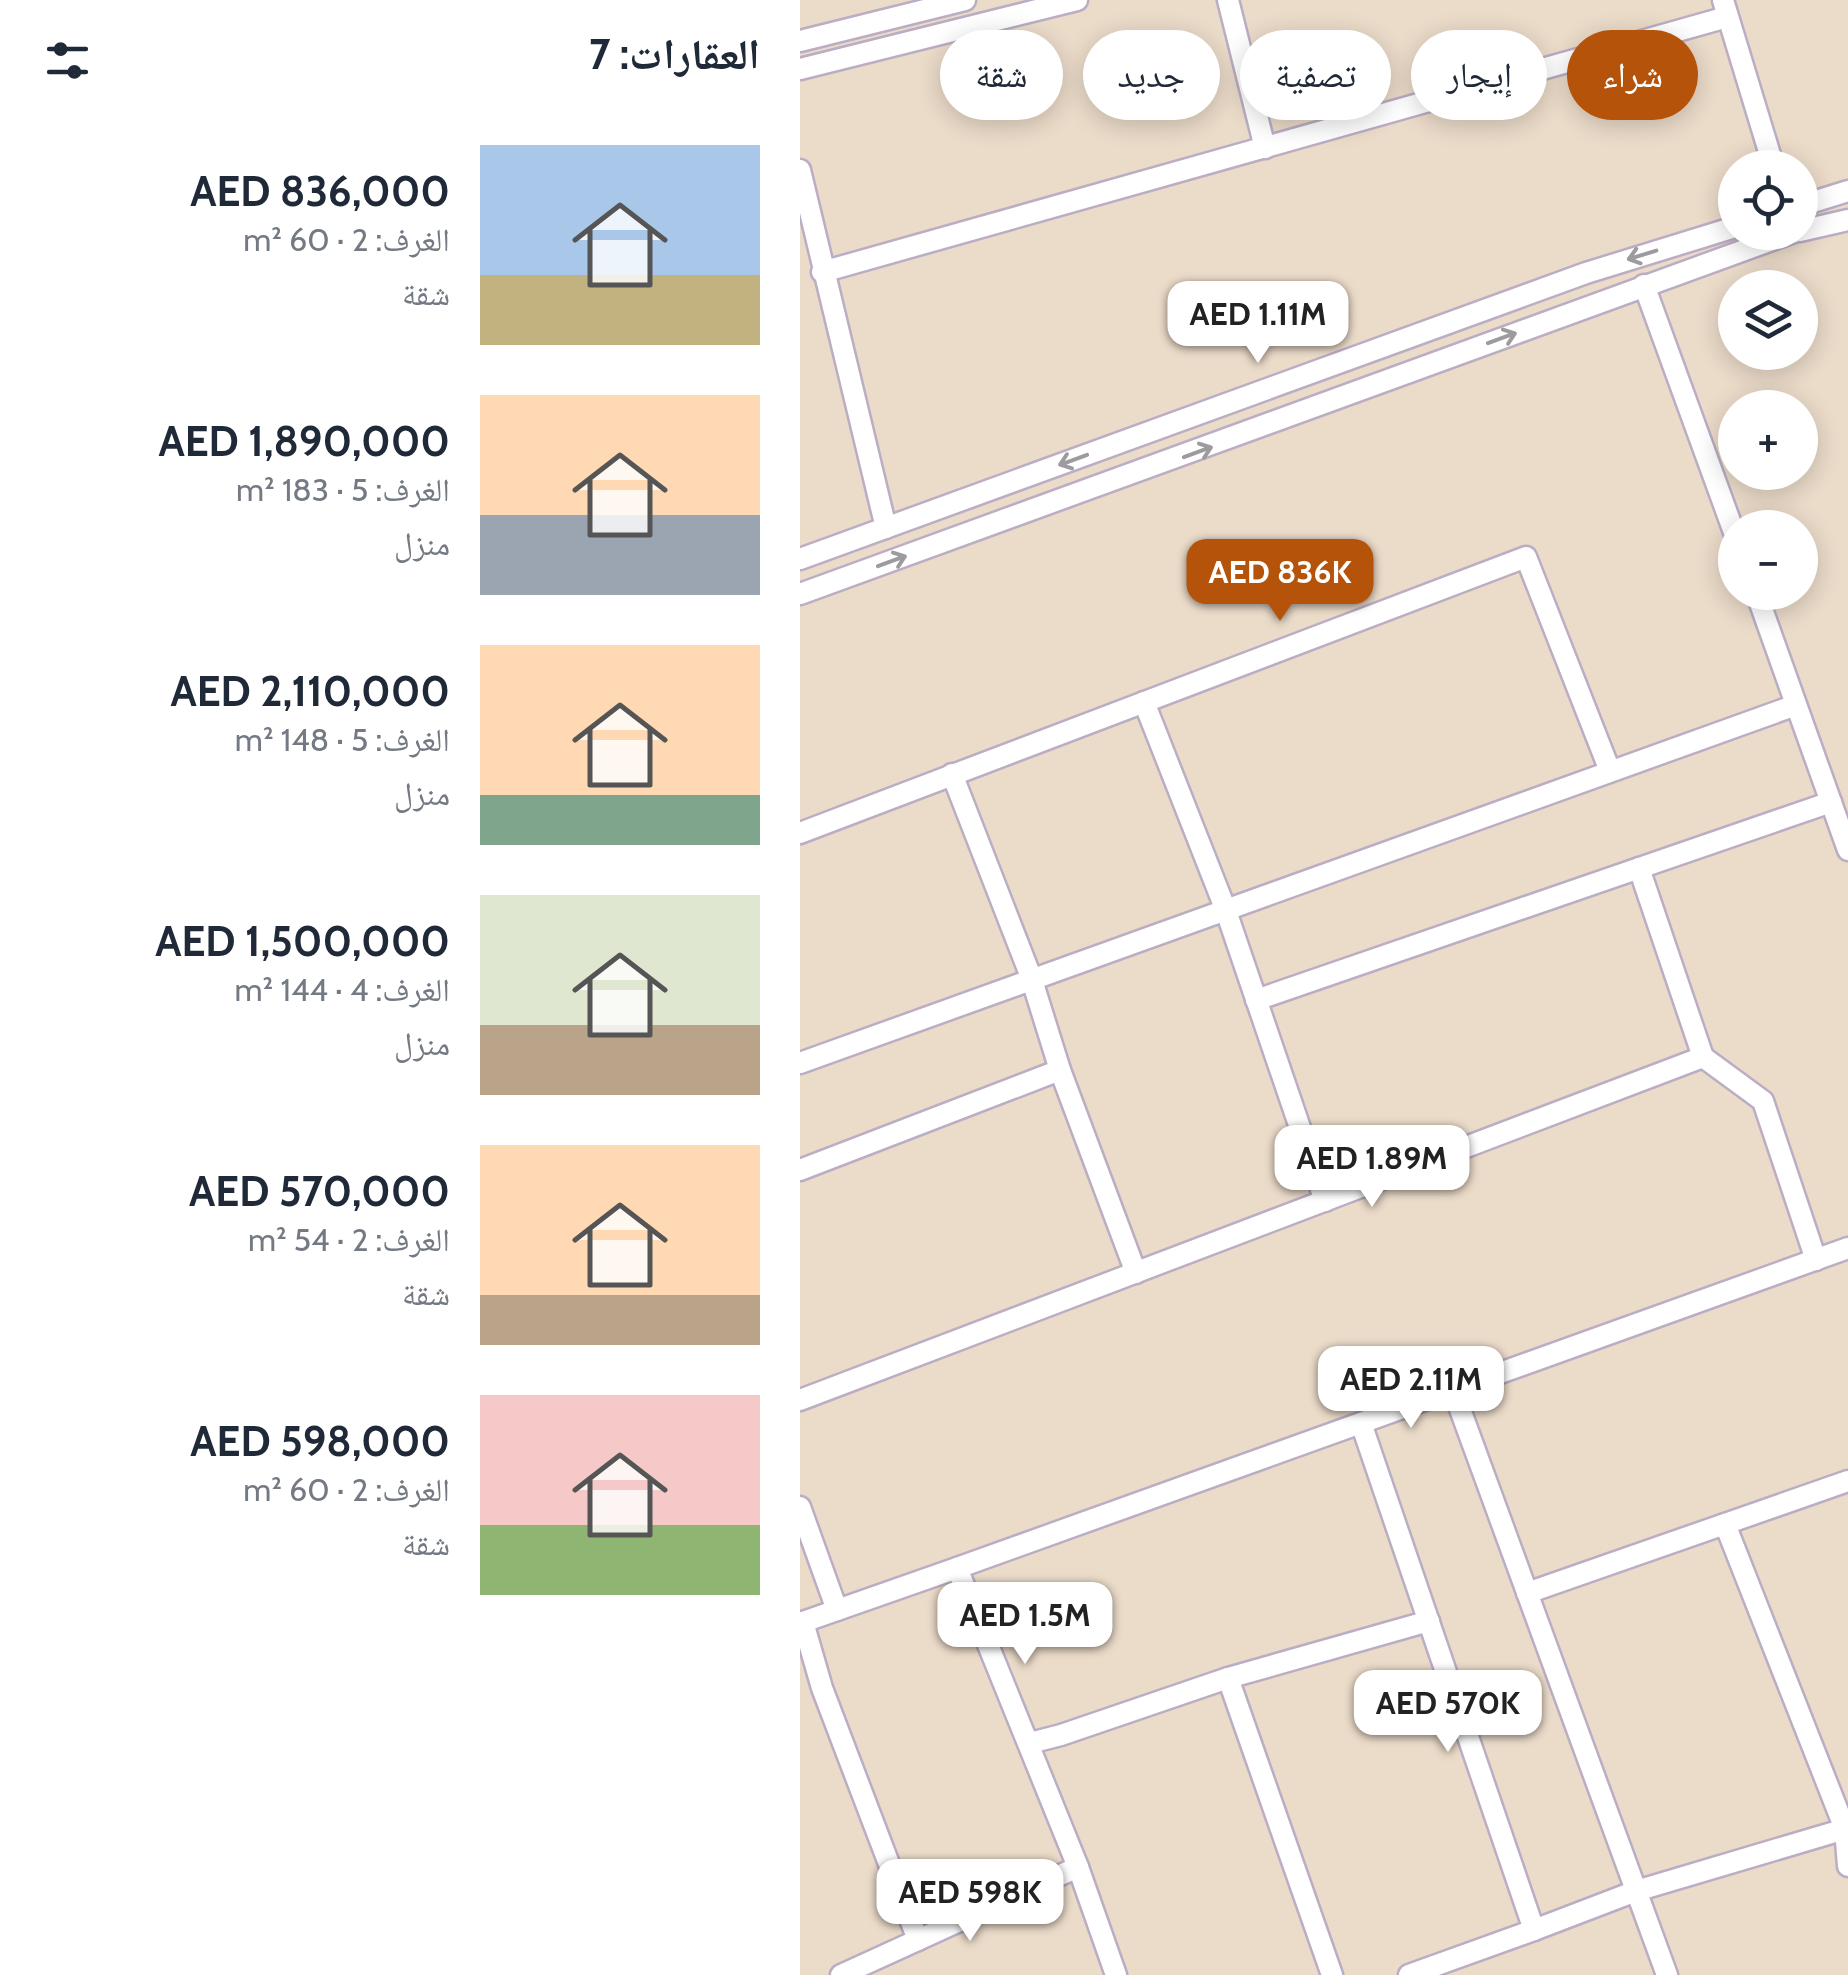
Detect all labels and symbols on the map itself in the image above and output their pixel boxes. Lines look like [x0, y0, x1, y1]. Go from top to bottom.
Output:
one-way arrow [1627, 248, 1658, 266]
pin: AED 1.11M [1144, 281, 1372, 366]
one-way arrow [1486, 328, 1517, 346]
one-way arrow [1182, 441, 1212, 459]
one-way arrow [1058, 452, 1089, 470]
pin: AED 836K [1177, 539, 1383, 624]
one-way arrow [875, 551, 906, 569]
pin: AED 1.89M [1258, 1125, 1486, 1210]
pin: AED 2.11M [1297, 1346, 1525, 1431]
pin: AED 1.5M [922, 1582, 1128, 1667]
pin: AED 570K [1345, 1670, 1551, 1755]
pin: AED 598K [867, 1859, 1073, 1944]

